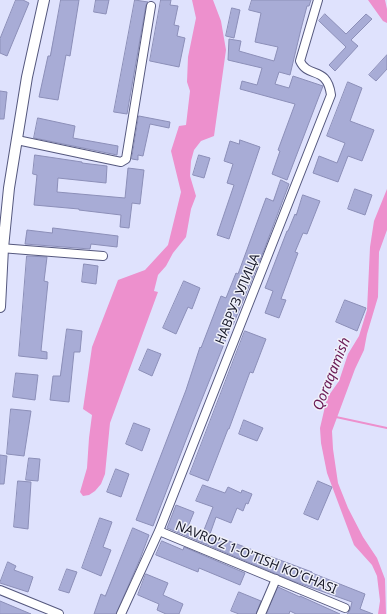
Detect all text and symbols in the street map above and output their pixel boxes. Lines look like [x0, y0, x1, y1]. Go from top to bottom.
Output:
street label: НАВРУЗ УЛИЦА [213, 251, 263, 347]
water label: Qoraqamish [310, 335, 354, 413]
street label: NAVRO'Z 1-O'TISH KO'CHASI [173, 518, 339, 598]

